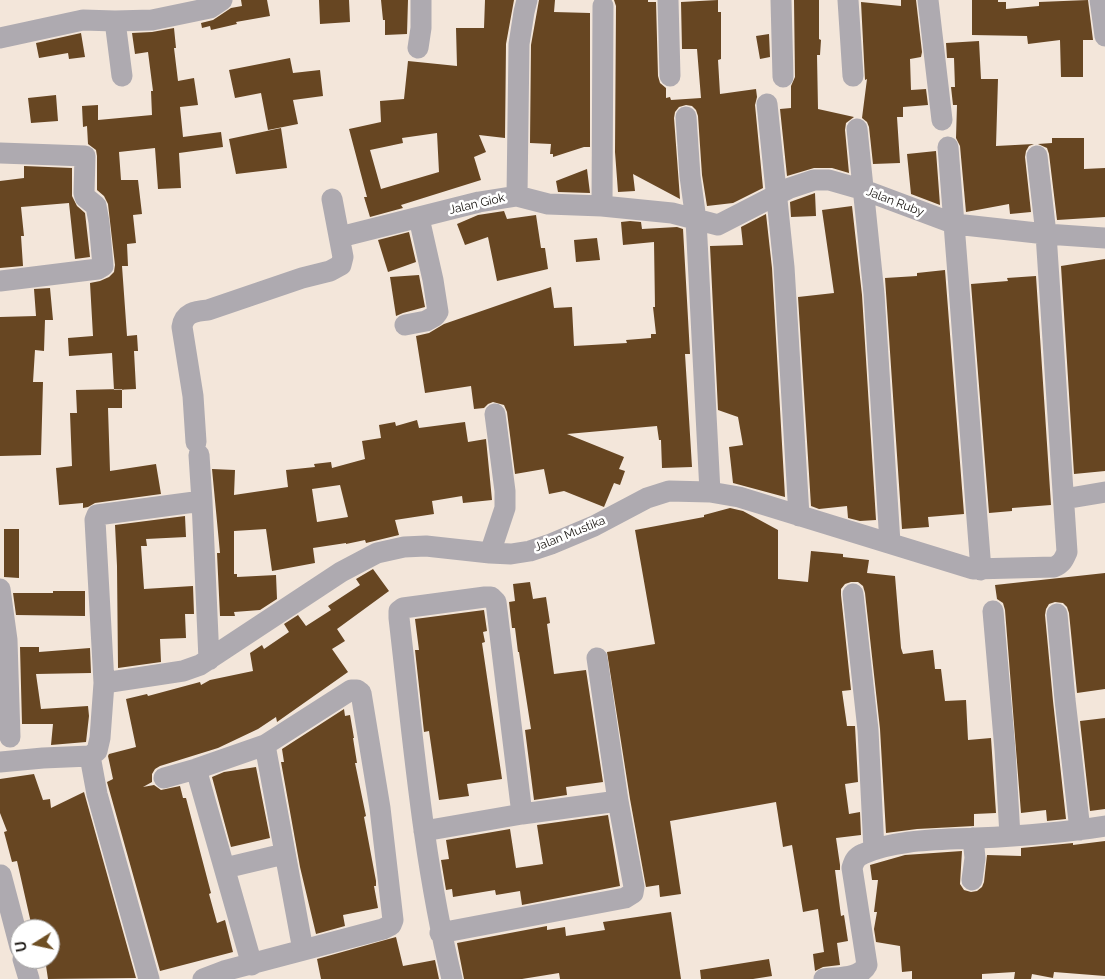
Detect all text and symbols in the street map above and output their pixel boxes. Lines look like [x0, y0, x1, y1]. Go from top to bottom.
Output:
street label: Jalan Ruby [864, 184, 926, 220]
street label: Jalan Giok [448, 191, 506, 217]
street label: Jalan Mustika [533, 513, 607, 555]
north arrow [10, 919, 60, 969]
text: U [12, 940, 30, 953]

